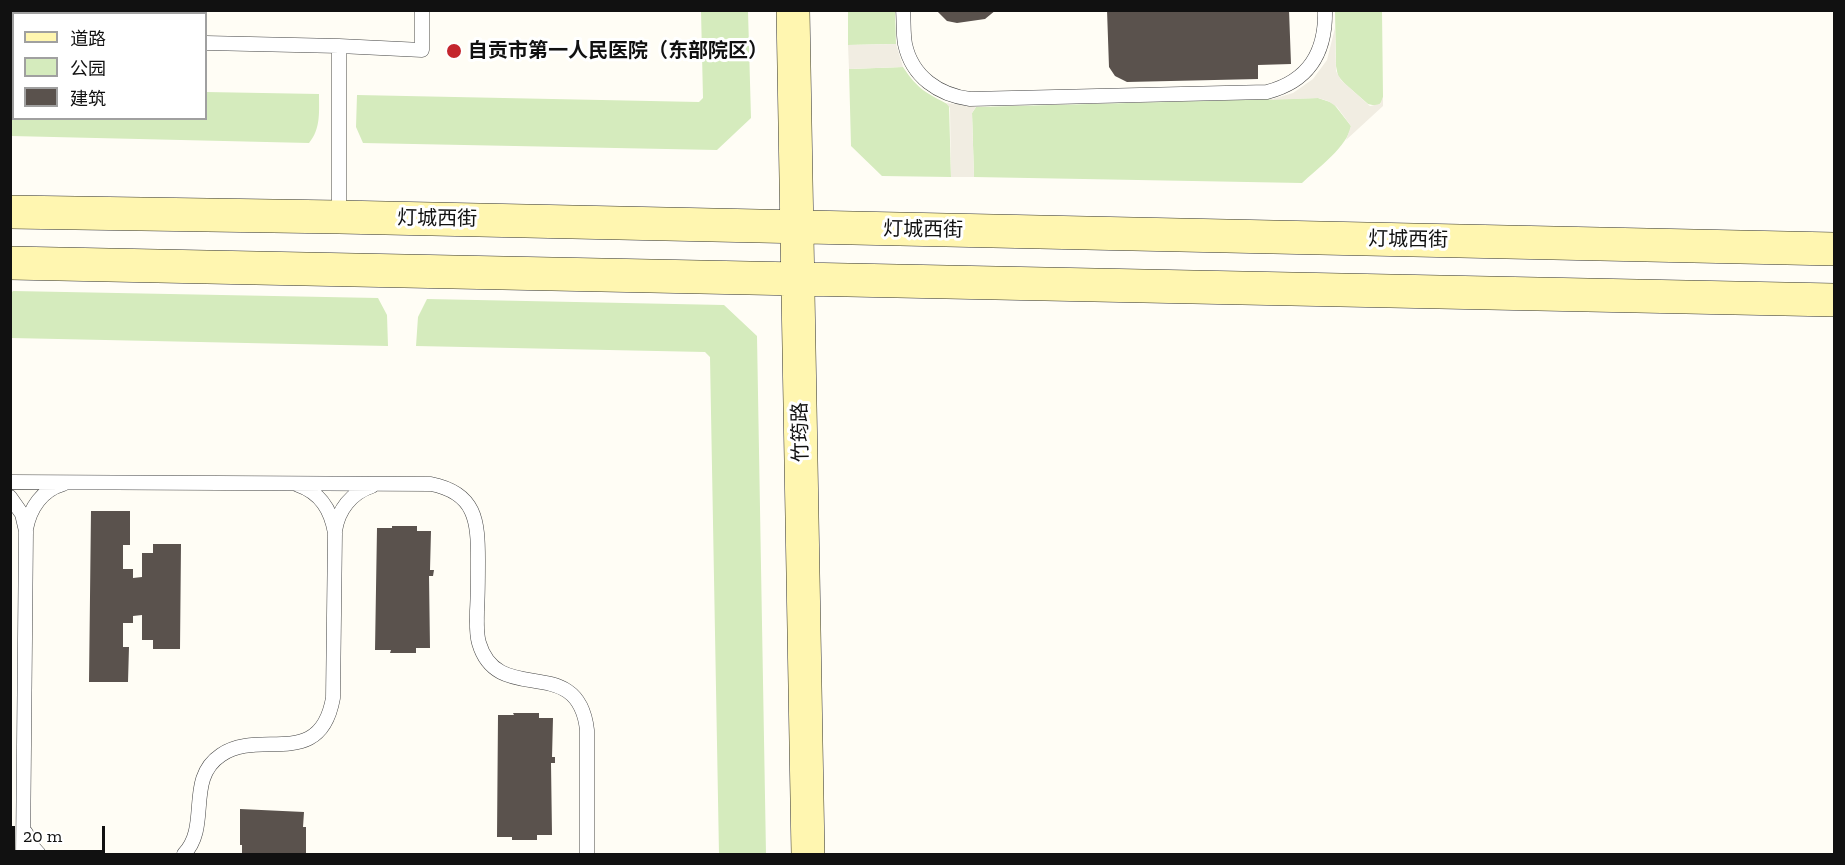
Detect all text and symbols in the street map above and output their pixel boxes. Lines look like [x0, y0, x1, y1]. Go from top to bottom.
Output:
legend [12, 12, 207, 120]
text: 道路 [70, 28, 106, 50]
place label: 自贡市第一人民医院（东部院区） [468, 39, 768, 63]
marker: 自贡市第一人民医院（东部院区） [445, 42, 463, 60]
text: 公园 [70, 58, 106, 80]
text: 建筑 [70, 88, 106, 110]
street label: 灯城西街 [397, 206, 477, 232]
street label: 灯城西街 [883, 217, 963, 243]
street label: 灯城西街 [1368, 227, 1448, 253]
street label: 竹筠路 [788, 402, 814, 462]
scale bar [15, 814, 108, 852]
text: 20 m [23, 825, 62, 847]

